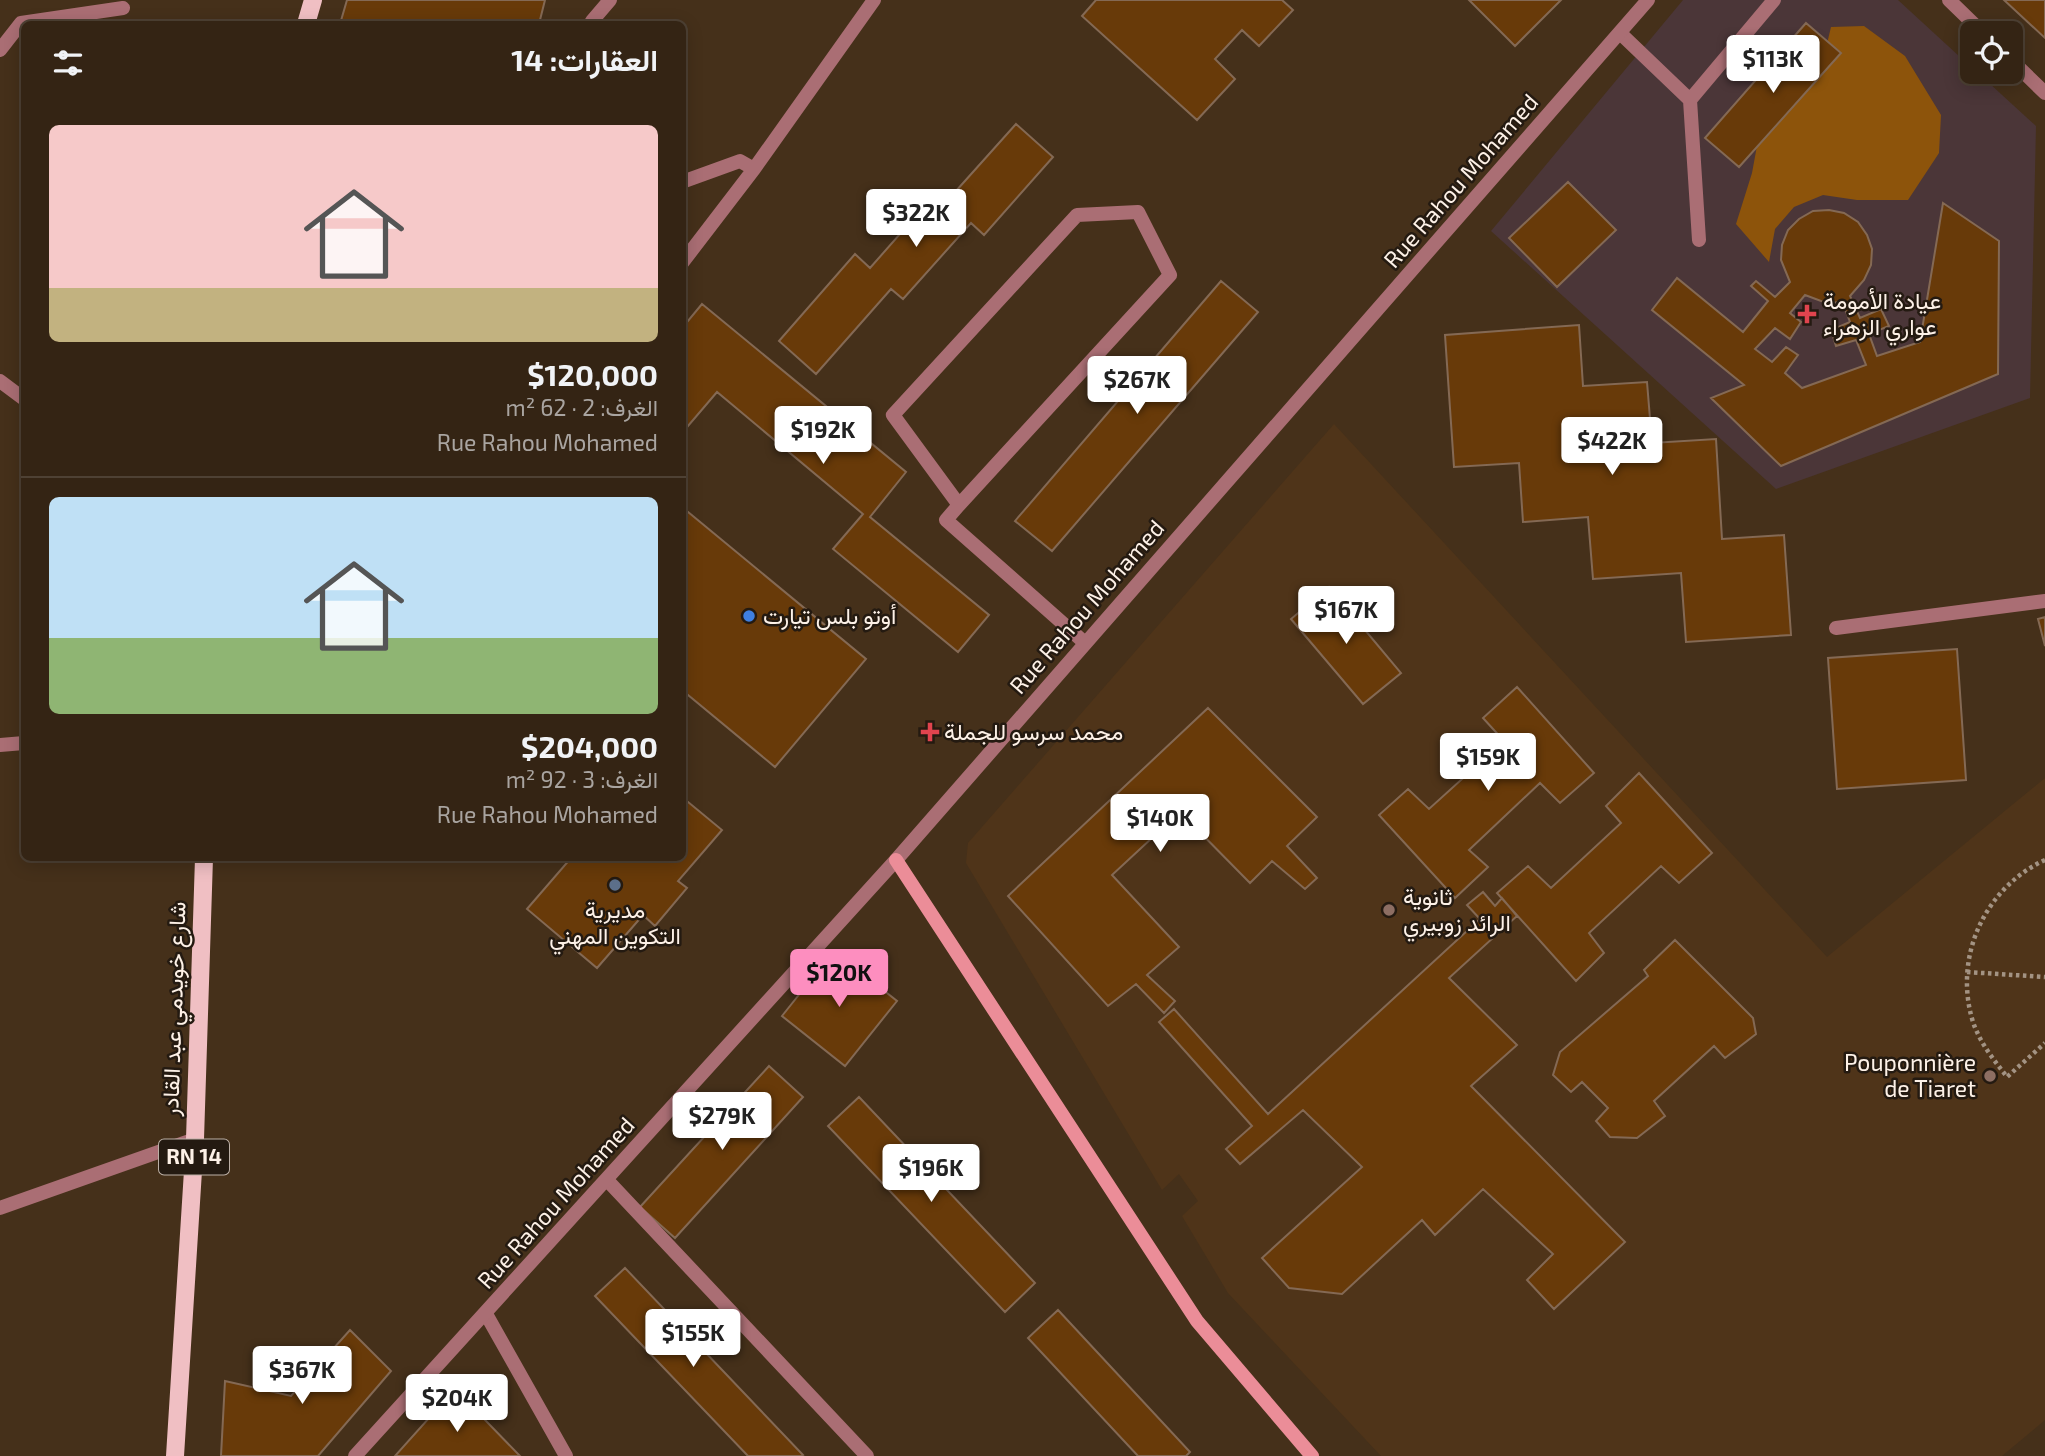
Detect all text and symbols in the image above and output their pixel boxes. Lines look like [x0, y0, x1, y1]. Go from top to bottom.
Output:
map controls [1960, 21, 2023, 84]
button: locate [1960, 21, 2023, 84]
pin: $113K [1724, 36, 1822, 95]
text: العقارات: 14 [511, 41, 658, 77]
icon: filters [49, 44, 87, 82]
text: $113K [1743, 44, 1803, 72]
street label: Rue Rahou Mohamed [1377, 88, 1543, 273]
icon: home [291, 171, 417, 297]
pin: $322K [867, 190, 965, 249]
text: $322K [882, 198, 950, 226]
place label: عيادة الأمومة عواري الزهراء [1823, 286, 1941, 346]
marker: عيادة الأمومة عواري الزهراء [1797, 304, 1817, 324]
text: $120,000 [527, 356, 658, 392]
pin: $267K [1088, 356, 1186, 416]
text: $267K [1104, 365, 1171, 393]
text: الغرف: 2 · 62 m² [506, 393, 658, 421]
pin: $192K [774, 406, 872, 466]
text: $192K [791, 415, 855, 443]
pin: $422K [1563, 418, 1661, 477]
text: $422K [1577, 426, 1647, 454]
text: Rue Rahou Mohamed [437, 428, 658, 456]
street label: Rue Rahou Mohamed [1003, 514, 1169, 699]
icon: home [291, 543, 417, 669]
pin: $167K [1297, 586, 1395, 646]
text: $167K [1314, 595, 1378, 623]
place label: أوتو بلس تيارت [763, 601, 896, 631]
marker: أوتو بلس تيارت [741, 608, 757, 624]
place label: محمد سرسو للجملة [944, 717, 1123, 747]
marker: محمد سرسو للجملة [922, 724, 938, 740]
text: $204,000 [521, 728, 658, 764]
pin: $159K [1439, 734, 1537, 793]
text: $159K [1456, 742, 1520, 770]
text: الغرف: 3 · 92 m² [506, 765, 658, 793]
pin: $140K [1111, 794, 1209, 854]
text: Rue Rahou Mohamed [437, 800, 658, 828]
text: $140K [1126, 803, 1194, 831]
marker: مديرية التكوين المهني [607, 877, 623, 893]
place label: ثانوية الرائد زوبيري [1403, 882, 1511, 942]
place label: مديرية التكوين المهني [549, 895, 681, 955]
street label: شارع خويدمي عبد القادر [155, 901, 197, 1118]
marker: ثانوية الرائد زوبيري [1381, 902, 1397, 918]
pin: $120K [790, 950, 888, 1009]
text: $120K [806, 958, 872, 986]
place label: Pouponnière de Tiaret [1844, 1048, 1976, 1102]
marker: Pouponnière de Tiaret [1982, 1068, 1998, 1084]
pin: $279K [673, 1092, 771, 1152]
text: $279K [689, 1101, 756, 1129]
street label: Rue Rahou Mohamed [471, 1111, 640, 1294]
road number: RN 14 [159, 1140, 229, 1174]
pin: $196K [882, 1144, 980, 1204]
text: $196K [899, 1153, 964, 1181]
pin: $155K [644, 1310, 742, 1369]
text: $155K [661, 1318, 725, 1346]
pin: $367K [253, 1346, 351, 1406]
text: $367K [269, 1355, 335, 1383]
pin: $204K [408, 1374, 506, 1434]
text: $204K [422, 1383, 492, 1411]

